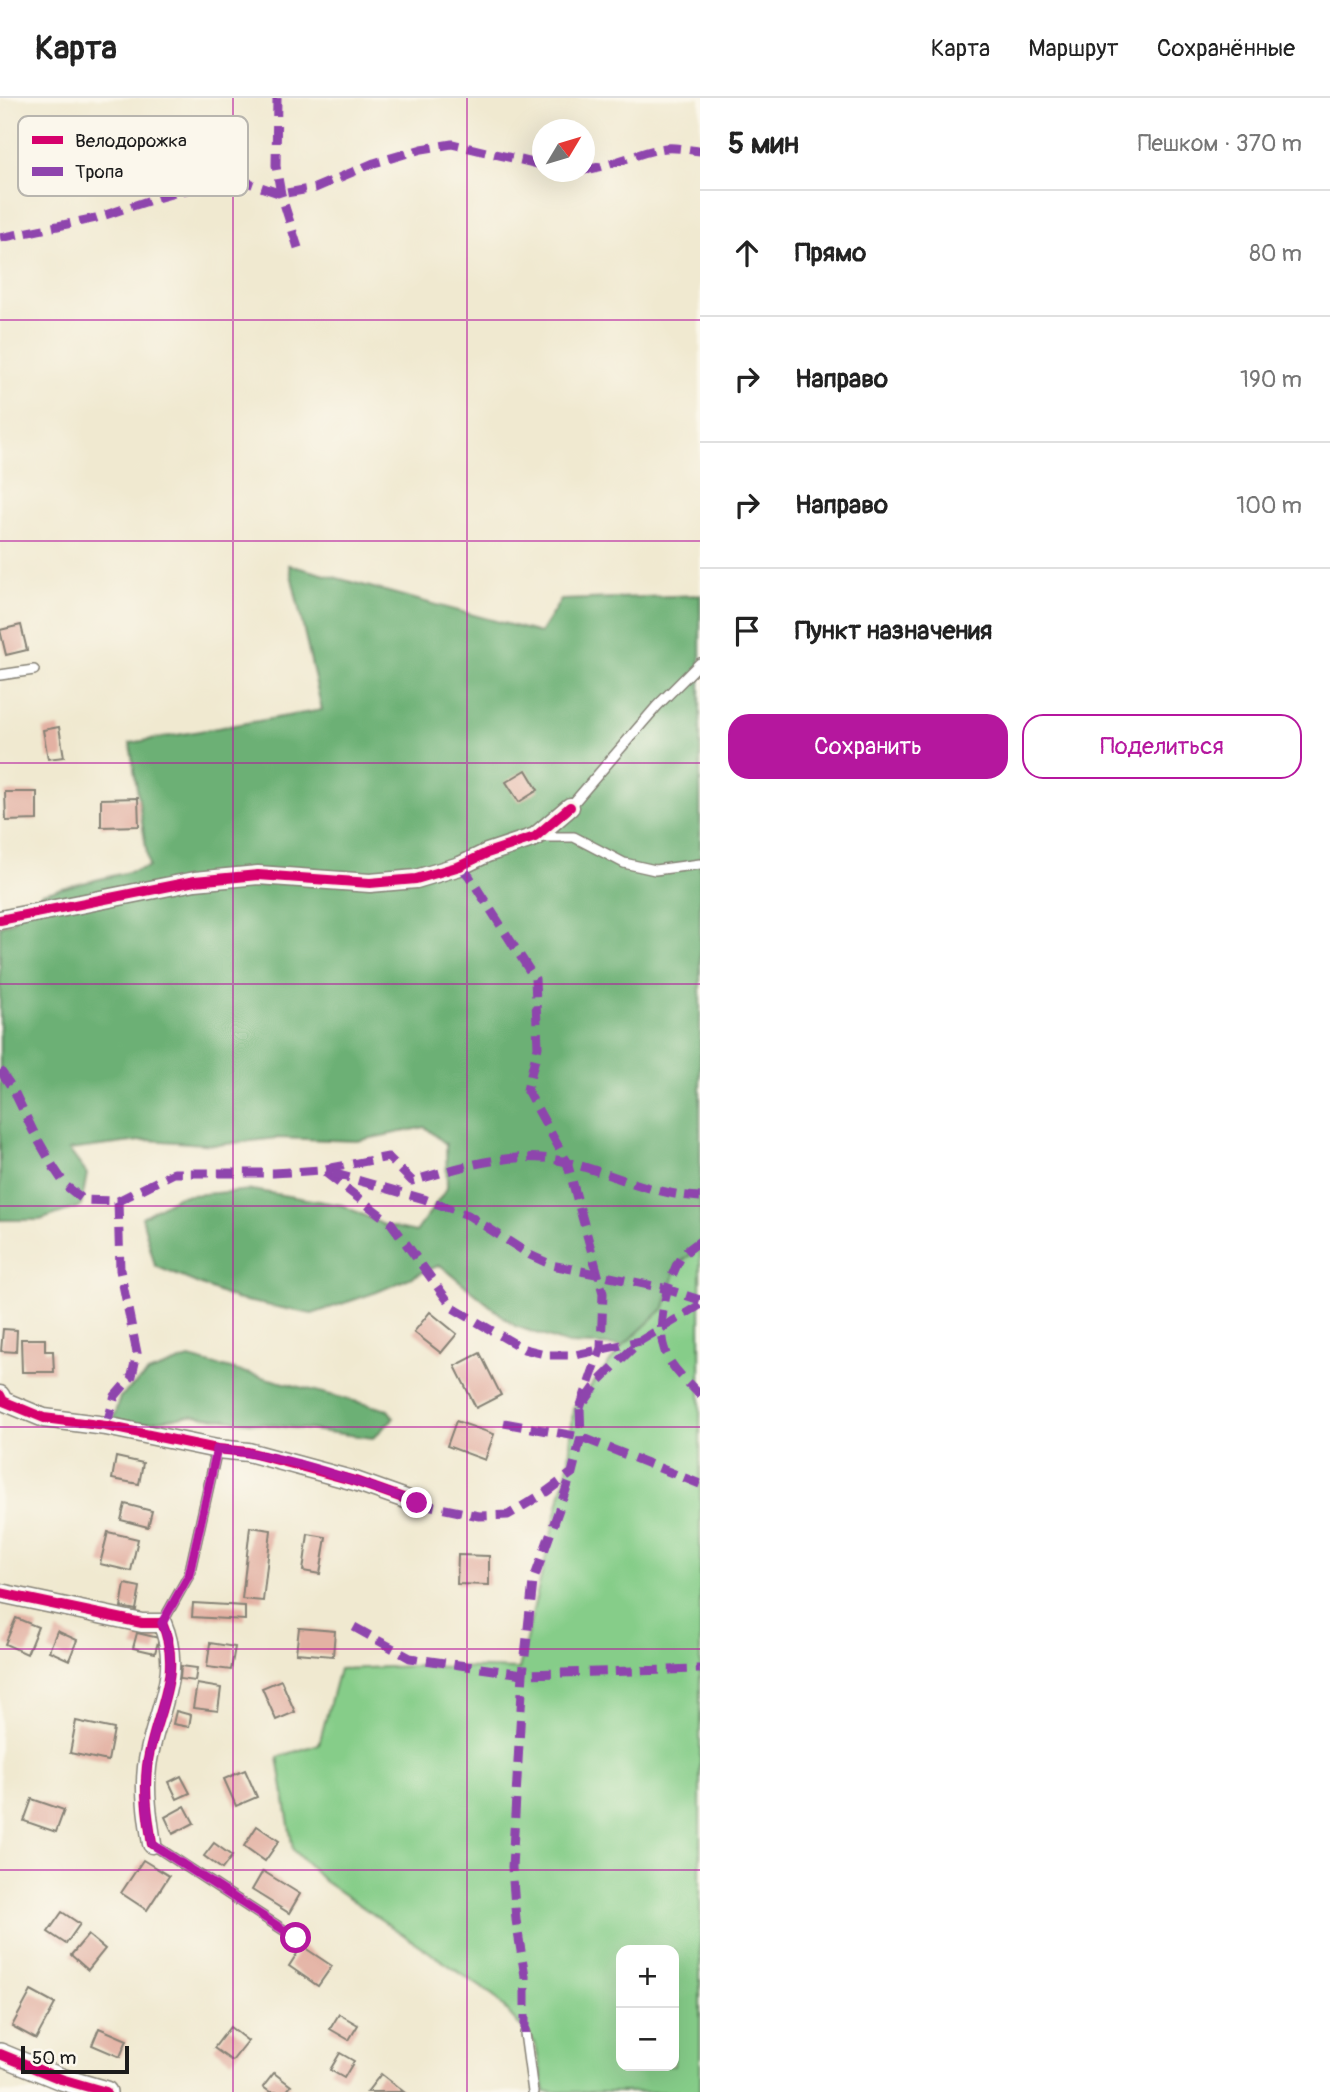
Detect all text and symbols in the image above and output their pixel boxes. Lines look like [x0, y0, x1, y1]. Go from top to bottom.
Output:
text: Карта [35, 28, 117, 69]
text: Карта [931, 34, 990, 63]
text: Маршрут [1028, 34, 1119, 63]
text: Сохранённые [1157, 34, 1295, 63]
legend [18, 116, 248, 196]
north arrow [532, 119, 595, 182]
text: 5 мин [728, 125, 799, 162]
text: Велодорожка [75, 129, 187, 153]
text: Пешком · 370 m [1138, 129, 1302, 158]
text: Тропа [75, 160, 123, 184]
icon: ahead [728, 234, 766, 272]
text: Прямо [795, 237, 866, 269]
text: 80 m [1249, 239, 1302, 268]
icon: right [728, 360, 766, 398]
text: Направо [795, 363, 888, 395]
text: 190 m [1240, 365, 1302, 394]
icon: right [728, 486, 766, 524]
text: Направо [795, 489, 888, 521]
text: 100 m [1236, 491, 1302, 520]
icon: arrive [728, 612, 766, 650]
text: Пункт назначения [795, 615, 992, 647]
button: Сохранить [728, 714, 1008, 779]
button: Поделиться [1022, 714, 1302, 779]
route end [401, 1487, 432, 1518]
route start [280, 1922, 311, 1953]
map controls [616, 1945, 679, 2071]
button: + [616, 1945, 679, 2008]
button: − [616, 2008, 679, 2071]
scale bar [21, 2043, 130, 2075]
text: 50 m [32, 2046, 76, 2070]

